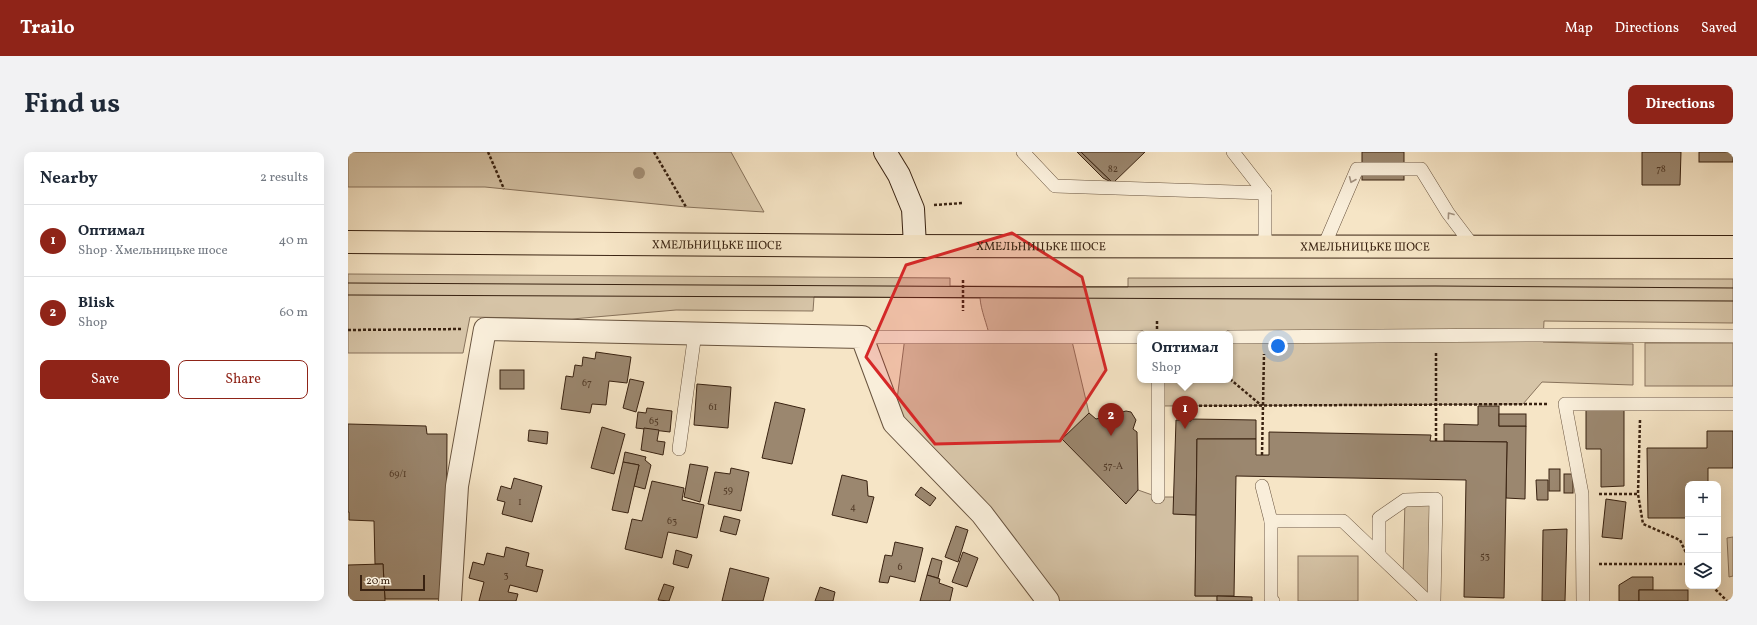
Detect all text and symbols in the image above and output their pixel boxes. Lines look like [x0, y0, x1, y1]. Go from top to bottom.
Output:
text: Trailo [20, 15, 75, 41]
text: Map [1565, 19, 1593, 38]
text: Directions [1615, 19, 1679, 38]
text: Saved [1701, 19, 1737, 38]
text: Find us [24, 85, 120, 124]
button: Directions [1628, 85, 1733, 124]
house number: 82 [1108, 162, 1118, 176]
house number: 78 [1656, 162, 1666, 176]
text: Nearby [40, 167, 98, 190]
text: 2 results [260, 169, 308, 187]
one-way arrow [1349, 176, 1357, 183]
one-way arrow [1447, 212, 1455, 219]
text: Оптимал [78, 221, 145, 242]
text: 1 [50, 232, 56, 250]
text: 40 m [279, 232, 308, 250]
street label: ХМЕЛЬНИЦЬКЕ ШОСЕ [652, 237, 782, 254]
street label: ХМЕЛЬНИЦЬКЕ ШОСЕ [976, 239, 1106, 255]
street label: ХМЕЛЬНИЦЬКЕ ШОСЕ [1300, 239, 1430, 256]
text: Shop · Хмельницьке шосе [78, 242, 228, 260]
text: Blisk [78, 293, 114, 314]
text: 2 [50, 304, 56, 322]
text: 60 m [280, 304, 308, 322]
text: Shop [78, 314, 107, 332]
popup [1137, 331, 1233, 383]
your location [1268, 336, 1288, 356]
text: Оптимал [1152, 338, 1218, 359]
text: Shop [1152, 359, 1181, 377]
button: Save [40, 360, 170, 399]
button: Share [178, 360, 308, 399]
house number: 67 [582, 376, 592, 390]
pin: 1 [1172, 396, 1198, 429]
house number: 61 [709, 400, 718, 414]
pin: 2 [1098, 403, 1124, 436]
house number: 65 [649, 414, 659, 428]
house number: 57-А [1103, 459, 1123, 473]
house number: 69/1 [389, 467, 407, 481]
map controls [1685, 481, 1721, 589]
button: + [1685, 481, 1721, 517]
house number: 59 [723, 483, 733, 497]
house number: 1 [518, 495, 522, 509]
house number: 4 [850, 500, 856, 514]
house number: 63 [667, 514, 677, 528]
button: − [1685, 517, 1721, 553]
house number: 53 [1480, 549, 1490, 563]
button: layers [1685, 553, 1721, 589]
house number: 6 [897, 560, 903, 574]
house number: 3 [503, 568, 509, 582]
scale bar [360, 573, 425, 592]
text: 20 m [366, 574, 390, 589]

